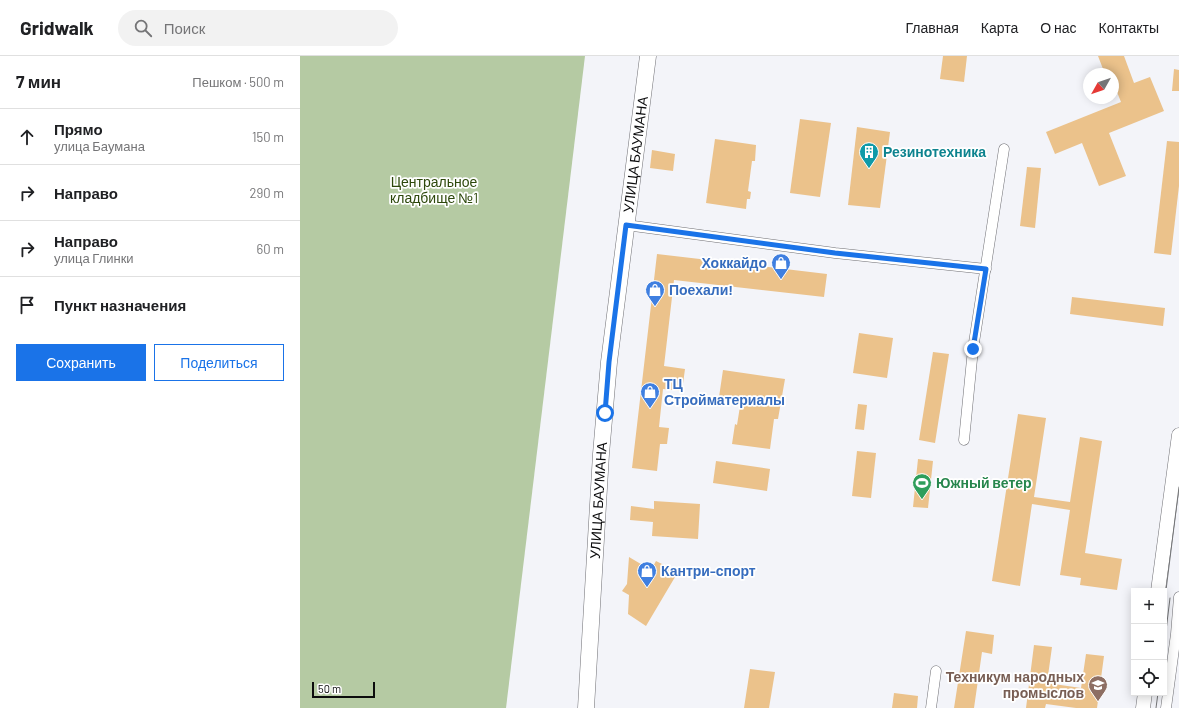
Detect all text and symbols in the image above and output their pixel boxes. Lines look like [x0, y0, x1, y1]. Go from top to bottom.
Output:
search box [118, 10, 398, 46]
text: Gridwalk [20, 16, 94, 39]
icon: search [132, 17, 154, 39]
text: Поиск [164, 19, 205, 37]
text: Главная [906, 19, 959, 36]
text: Карта [981, 19, 1018, 36]
text: О нас [1040, 19, 1077, 36]
text: Контакты [1099, 19, 1159, 36]
north arrow [1083, 68, 1119, 104]
text: 7 мин [16, 71, 61, 91]
text: Пешком · 500 m [192, 74, 284, 90]
street label: УЛИЦА БАУМАНА [619, 95, 651, 214]
text: Прямо [54, 120, 103, 138]
icon: ahead [16, 126, 38, 148]
text: 150 m [252, 129, 284, 145]
text: улица Баумана [54, 138, 145, 154]
building icon: Резинотехника [858, 141, 880, 169]
place label: Резинотехника [883, 143, 986, 160]
park label: Центральное кладбище №1 [390, 173, 478, 206]
icon: right [16, 182, 38, 204]
text: Направо [54, 184, 118, 202]
text: 290 m [250, 185, 284, 201]
text: Направо [54, 232, 118, 250]
icon: right [16, 238, 38, 260]
text: 60 m [257, 241, 284, 257]
text: улица Глинки [54, 250, 134, 266]
shop icon: Хоккайдо [770, 252, 792, 280]
place label: Хоккайдо [701, 254, 767, 271]
shop icon: Поехали! [644, 279, 666, 307]
place label: Поехали! [669, 281, 733, 298]
icon: arrive [16, 294, 38, 316]
text: Пункт назначения [54, 296, 186, 314]
route end [964, 340, 982, 358]
button: Сохранить [16, 344, 146, 381]
button: Поделиться [154, 344, 284, 381]
place label: ТЦ Стройматериалы [664, 375, 785, 408]
shop icon: ТЦ Стройматериалы [639, 381, 661, 409]
route start [596, 404, 614, 422]
street label: УЛИЦА БАУМАНА [586, 440, 610, 559]
sports icon: Южный ветер [911, 472, 933, 500]
place label: Южный ветер [936, 474, 1032, 491]
shop icon: Кантри-спорт [636, 560, 658, 588]
place label: Кантри-спорт [661, 562, 756, 579]
map controls [1131, 588, 1167, 696]
button: + [1131, 588, 1167, 624]
button: − [1131, 624, 1167, 660]
button: locate [1131, 660, 1167, 696]
place label: Техникум народных промыслов [946, 668, 1084, 701]
school or university icon: Техникум народных промыслов [1087, 674, 1109, 702]
scale bar [312, 680, 375, 699]
text: 50 m [318, 682, 341, 695]

